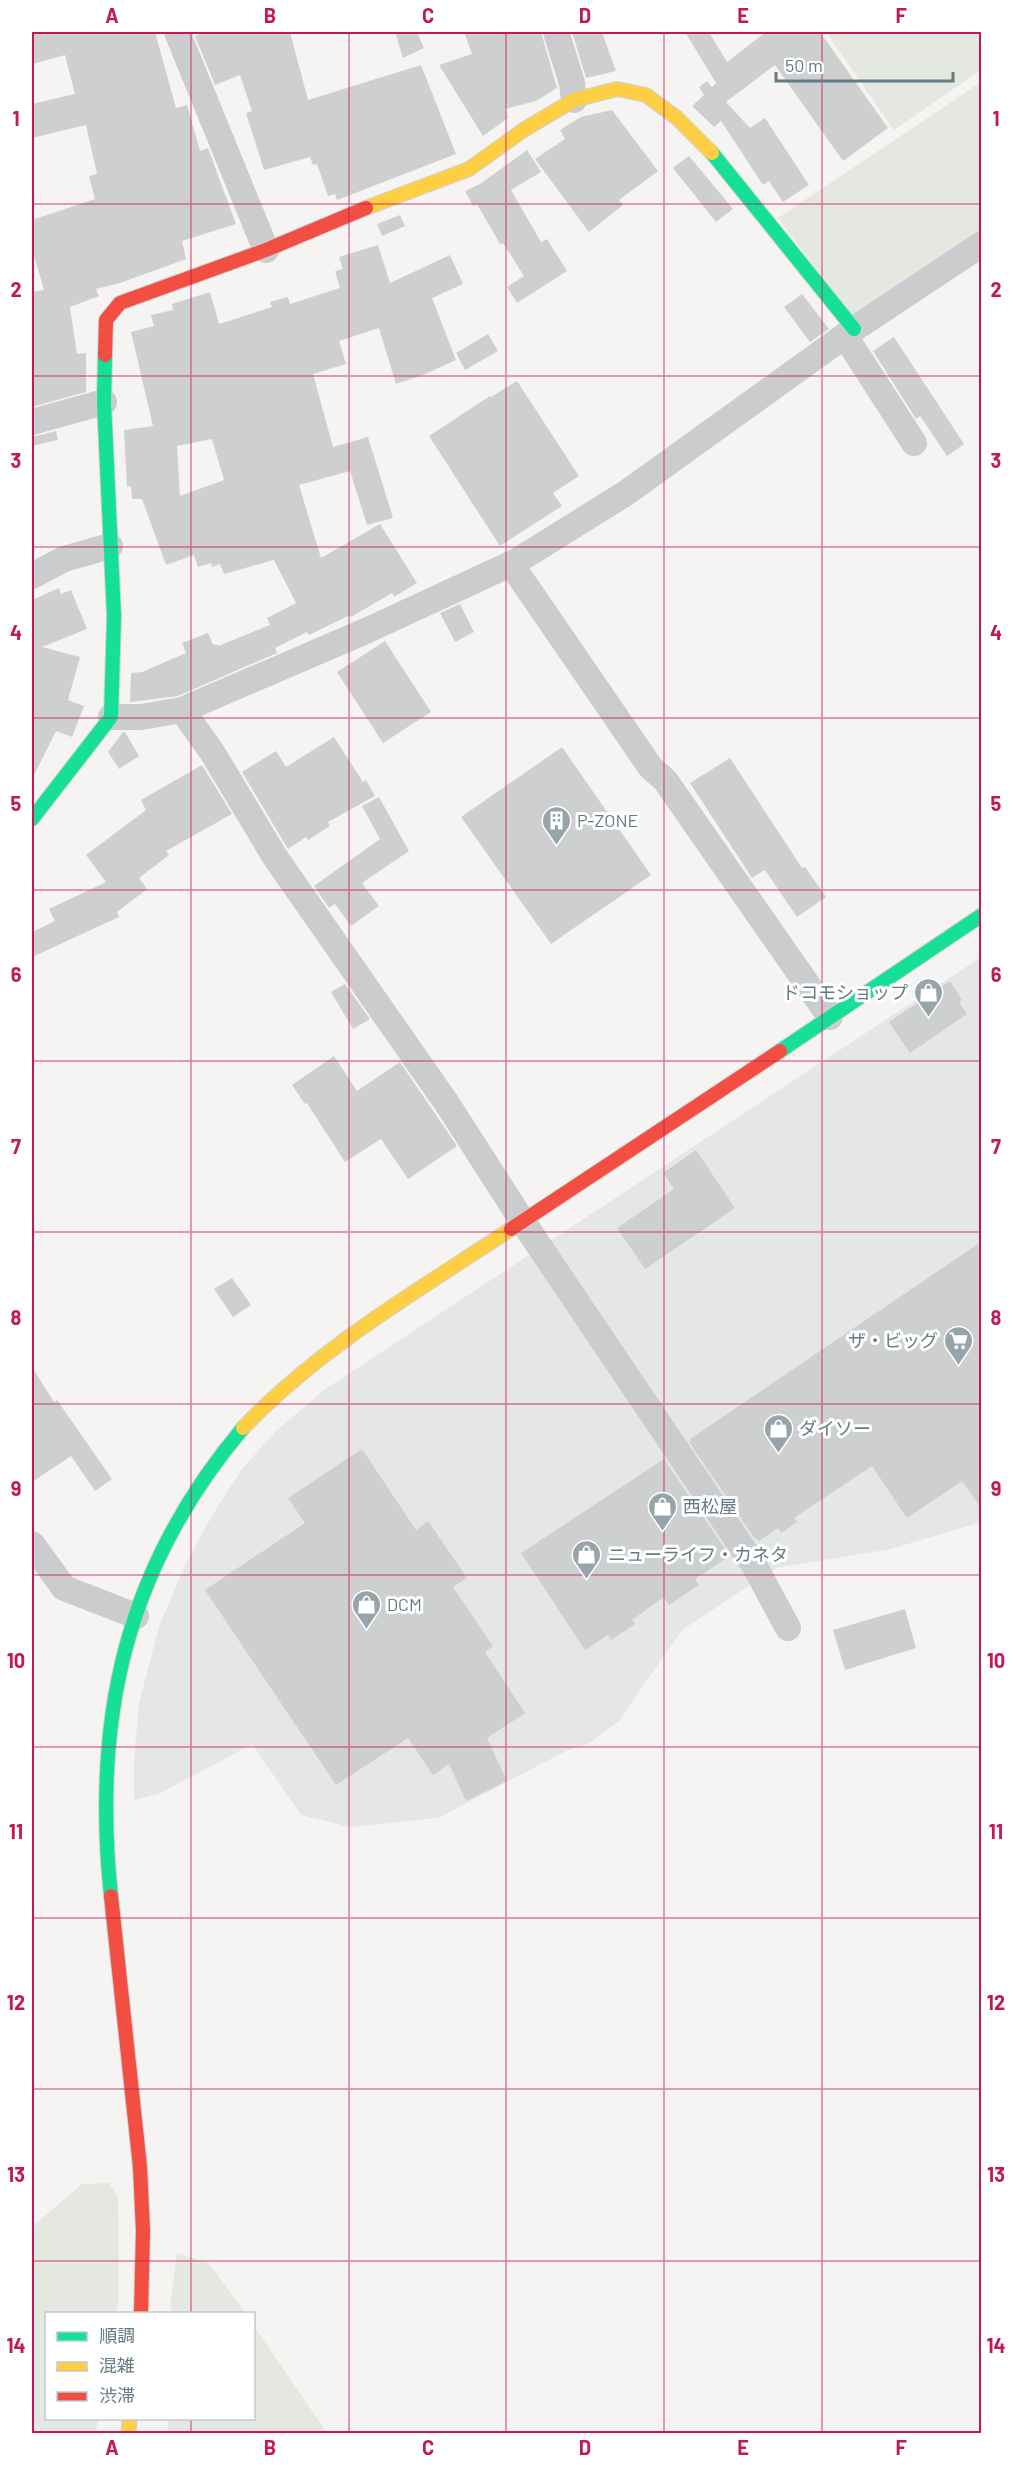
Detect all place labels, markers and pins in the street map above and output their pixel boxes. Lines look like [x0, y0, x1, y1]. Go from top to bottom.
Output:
building icon: P-ZONE [540, 804, 572, 846]
place label: P-ZONE [577, 809, 638, 831]
shop icon: ドコモショップ [913, 976, 945, 1018]
place label: ドコモショップ [782, 981, 908, 1003]
supermarket icon: ザ・ビッグ [943, 1324, 975, 1366]
place label: ザ・ビッグ [848, 1329, 938, 1351]
shop icon: ダイソー [762, 1412, 794, 1454]
place label: ダイソー [799, 1417, 871, 1439]
shop icon: 西松屋 [646, 1490, 678, 1532]
place label: 西松屋 [683, 1495, 737, 1517]
shop icon: ニューライフ・カネタ [571, 1538, 603, 1580]
place label: ニューライフ・カネタ [608, 1543, 788, 1565]
shop icon: DCM [350, 1588, 382, 1630]
place label: DCM [387, 1593, 422, 1615]

